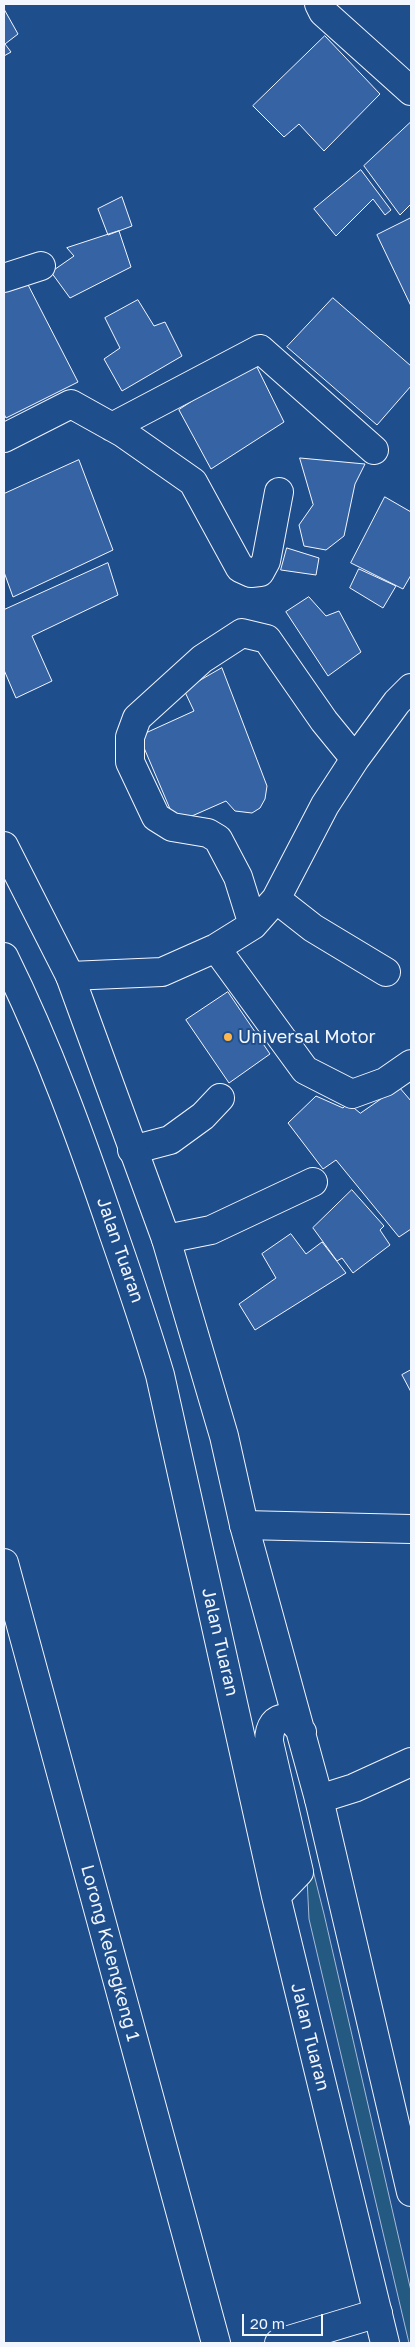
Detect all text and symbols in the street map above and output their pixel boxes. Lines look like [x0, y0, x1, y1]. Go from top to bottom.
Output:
place label: Universal Motor [238, 1026, 375, 1048]
marker: Universal Motor [222, 1031, 234, 1043]
street label: Jalan Tuaran [92, 1194, 148, 1306]
street label: Jalan Tuaran [197, 1586, 243, 1698]
street label: Lorong Kelengkeng 1 [76, 1863, 144, 2043]
street label: Jalan Tuaran [286, 1981, 334, 2093]
scale bar [245, 2304, 326, 2336]
text: 20 m [250, 2314, 285, 2332]

